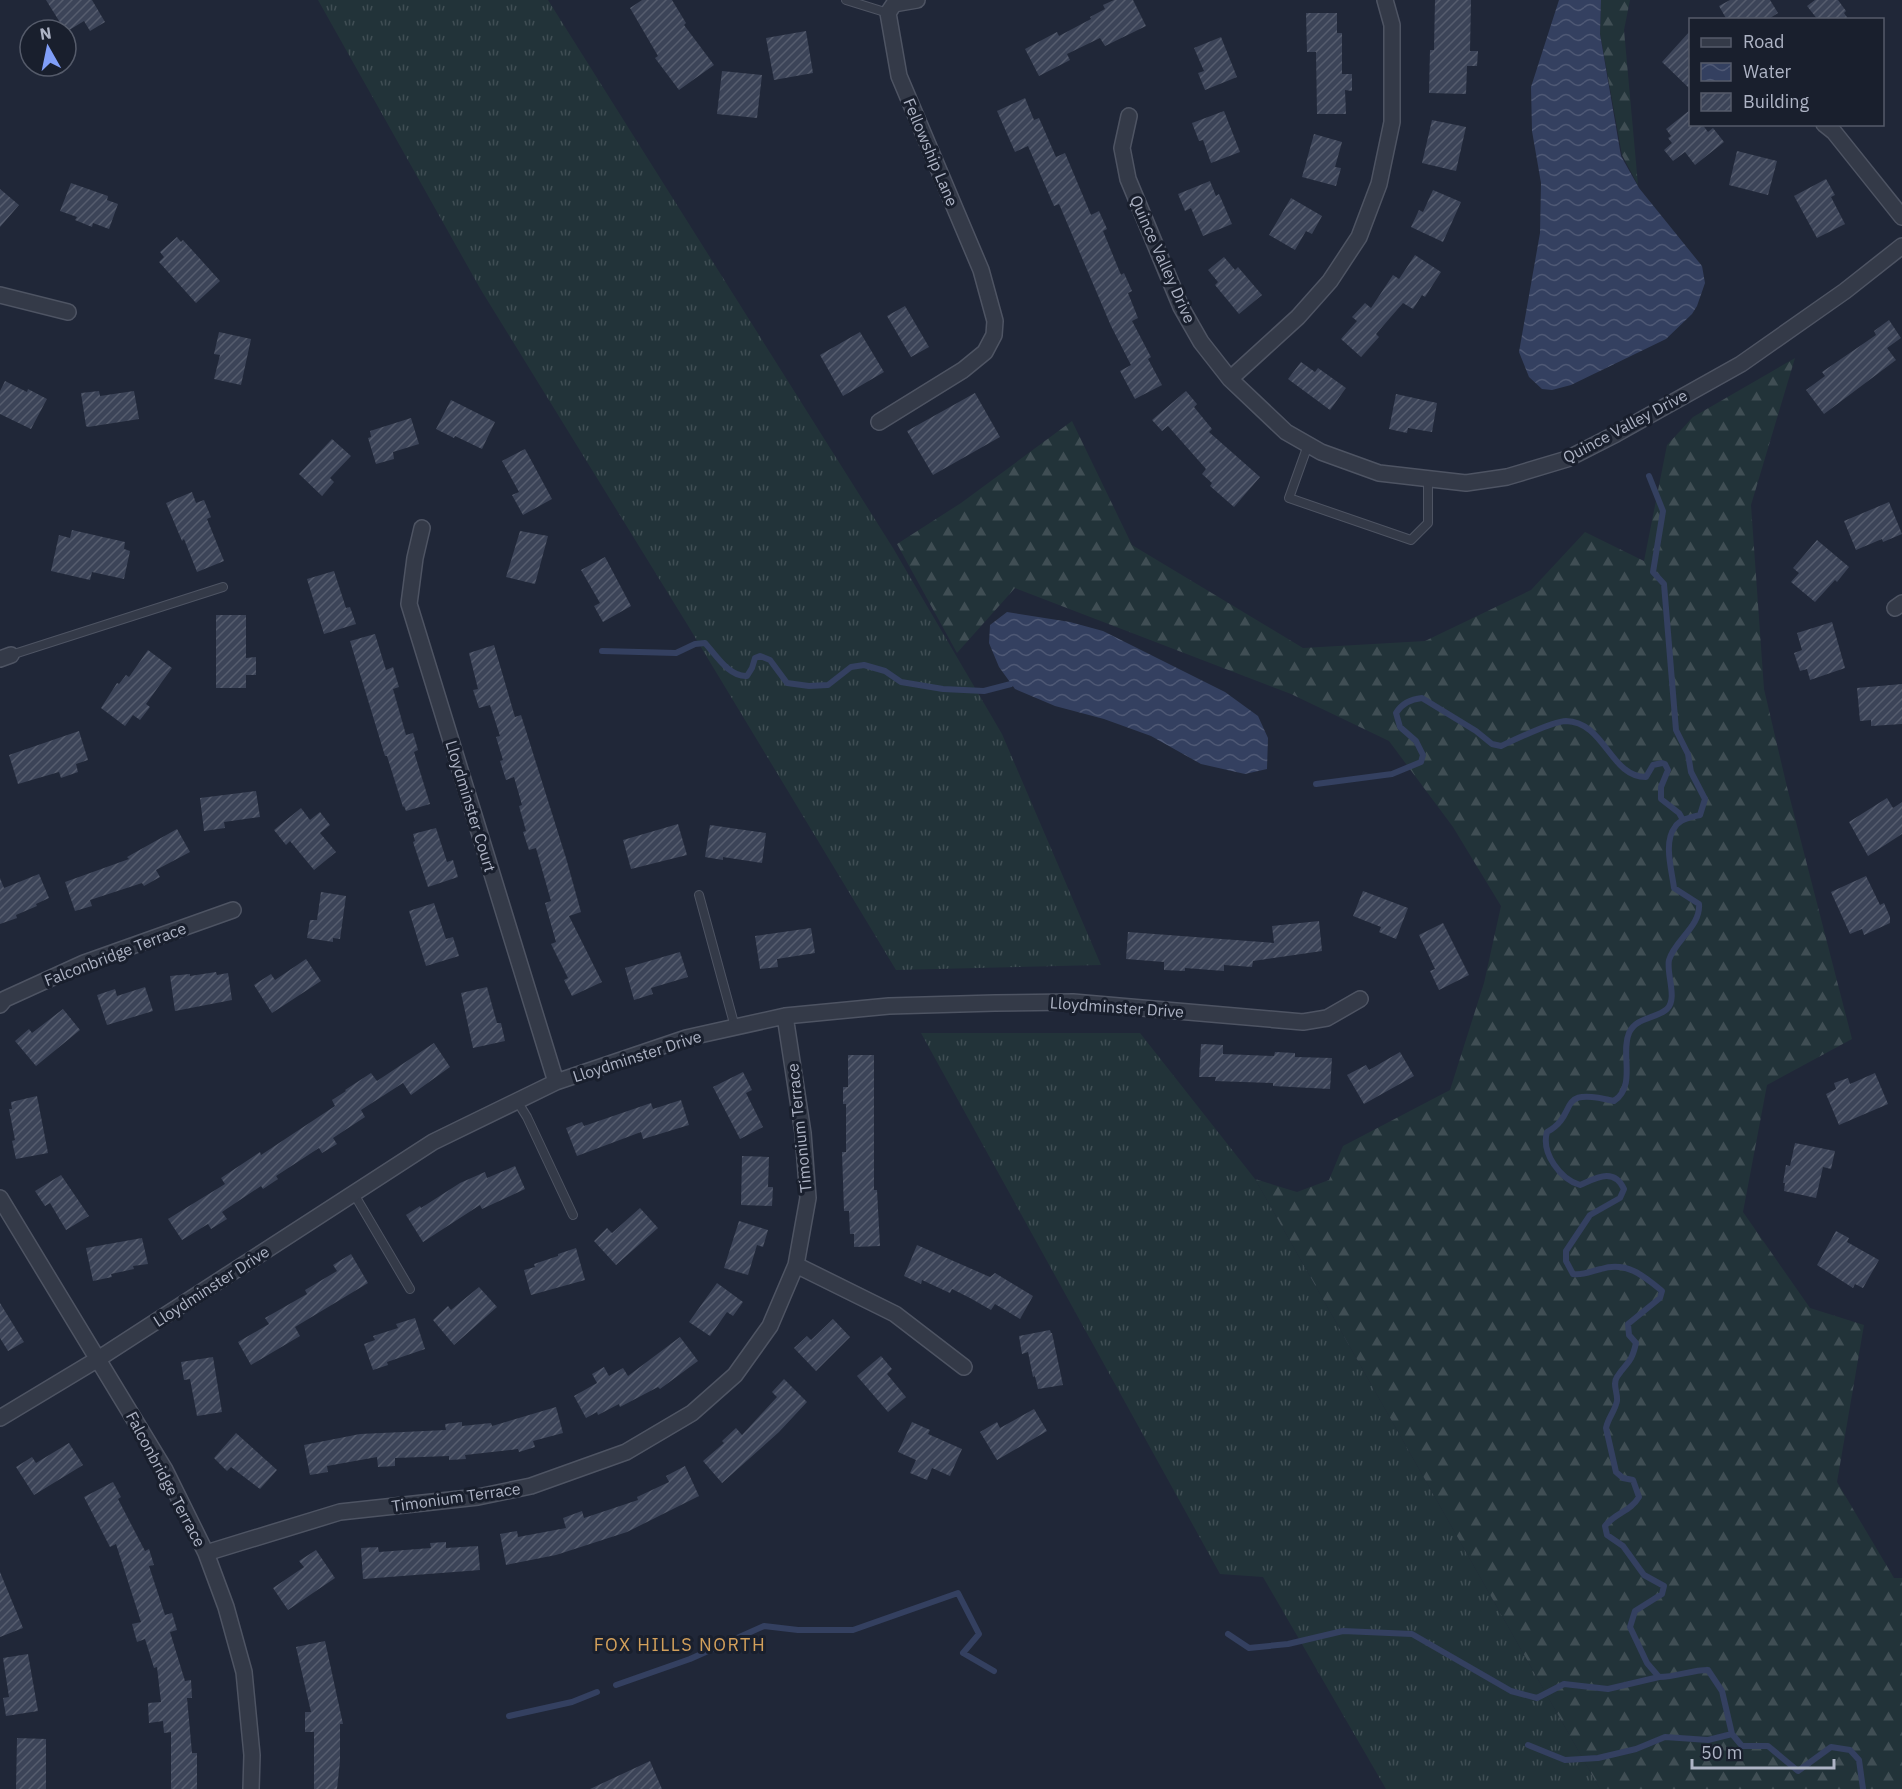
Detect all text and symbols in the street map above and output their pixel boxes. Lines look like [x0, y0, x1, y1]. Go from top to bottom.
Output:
north arrow [18, 18, 78, 78]
legend [1689, 18, 1884, 126]
text: N [38, 22, 53, 44]
text: Road [1743, 30, 1784, 53]
text: Water [1743, 60, 1792, 83]
text: Building [1743, 90, 1810, 113]
street label: Fellowship Lane [899, 95, 963, 209]
street label: Quince Valley Drive [1126, 192, 1200, 326]
street label: Quince Valley Drive [1559, 385, 1691, 467]
street label: Lloydminster Court [441, 738, 501, 874]
street label: Falconbridge Terrace [41, 918, 189, 990]
street label: Lloydminster Drive [1049, 992, 1185, 1022]
street label: Lloydminster Drive [570, 1026, 704, 1086]
street label: Timonium Terrace [782, 1062, 816, 1194]
street label: Lloydminster Drive [149, 1241, 273, 1331]
street label: Falconbridge Terrace [122, 1408, 210, 1550]
street label: Timonium Terrace [390, 1478, 522, 1516]
district label: FOX HILLS NORTH [594, 1633, 766, 1656]
scale bar [1692, 1732, 1834, 1770]
text: 50 m [1701, 1741, 1743, 1764]

